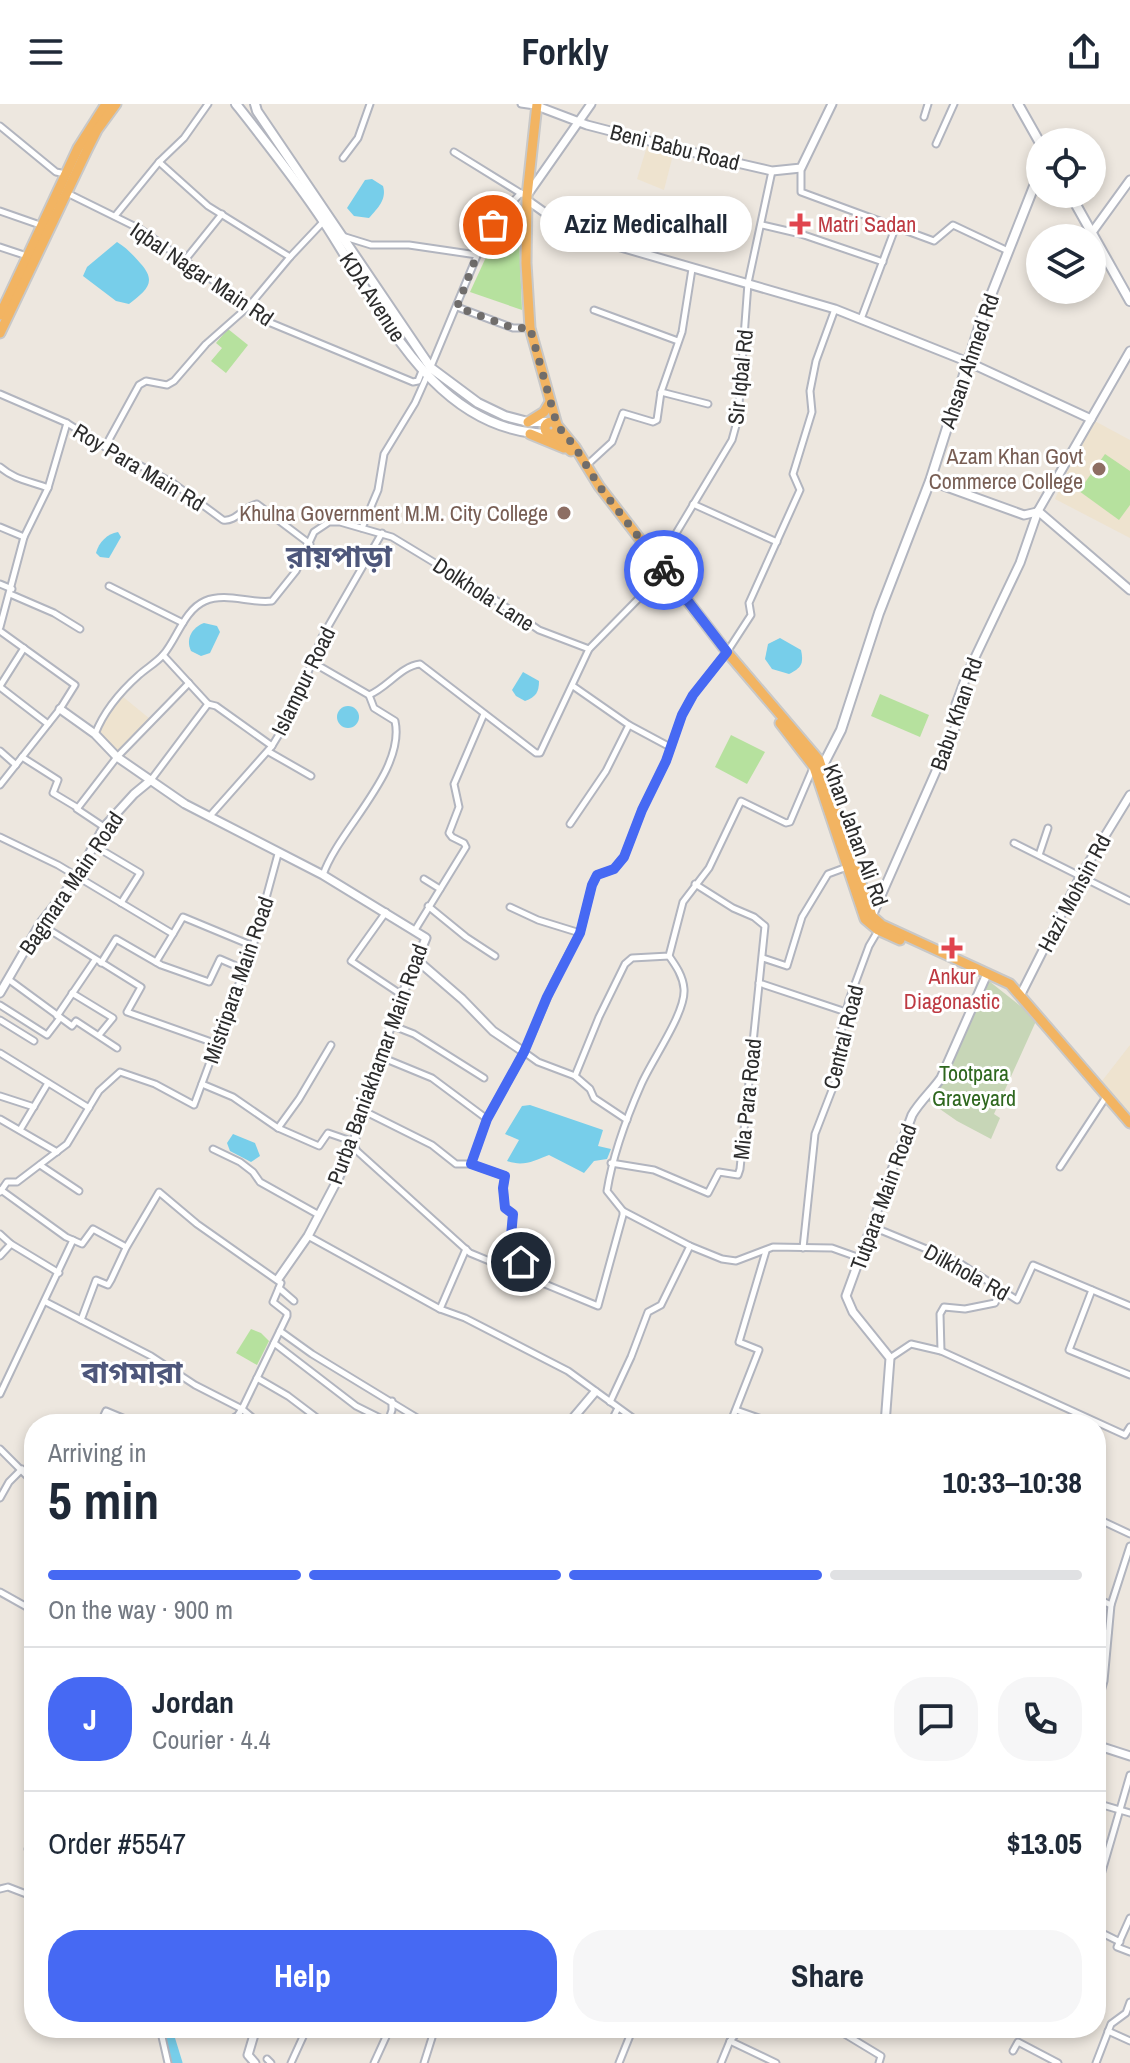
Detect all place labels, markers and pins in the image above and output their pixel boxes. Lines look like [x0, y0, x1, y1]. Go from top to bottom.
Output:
pin [459, 191, 527, 259]
callout: Aziz Medicalhall [541, 197, 753, 253]
place label: Matri Sadan [818, 209, 916, 239]
marker: Matri Sadan [789, 213, 811, 235]
place label: Azam Khan Govt Commerce College [929, 441, 1083, 496]
marker: Azam Khan Govt Commerce College [1090, 460, 1108, 478]
place label: Khulna Government M.M. City College [239, 498, 548, 528]
marker: Khulna Government M.M. City College [555, 504, 573, 522]
marker: Ankur Diagonastic [941, 937, 963, 959]
place label: Ankur Diagonastic [904, 961, 1000, 1016]
pin [487, 1228, 555, 1296]

